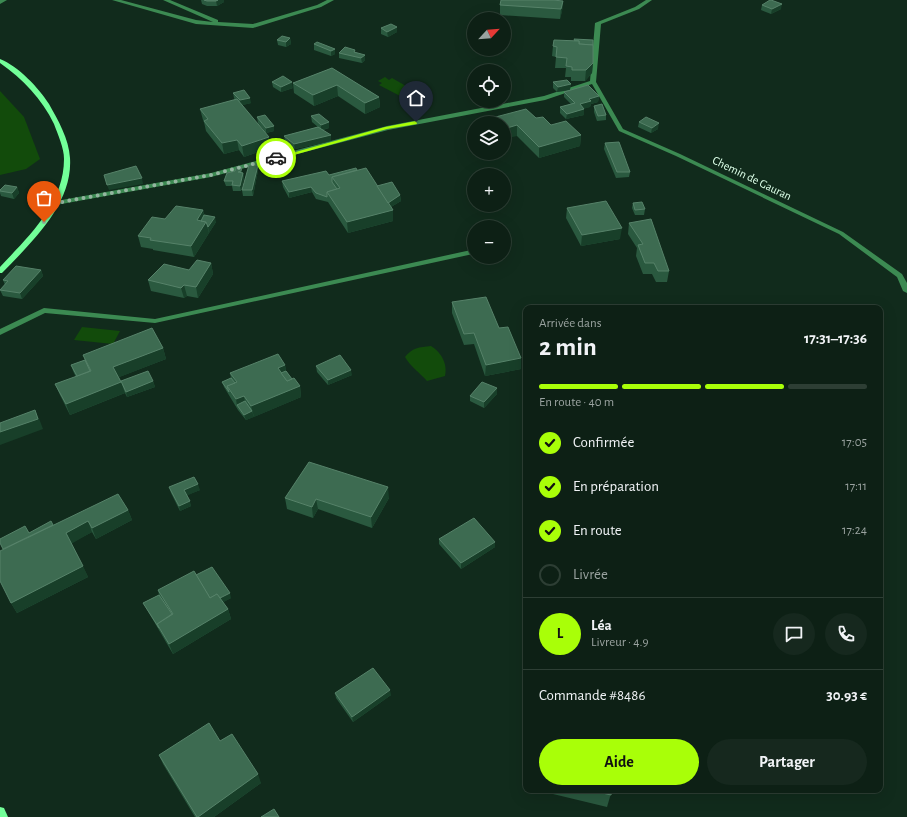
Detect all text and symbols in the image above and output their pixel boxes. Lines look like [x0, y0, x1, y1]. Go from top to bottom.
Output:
north arrow [467, 12, 511, 56]
map controls [467, 12, 511, 264]
button: locate [467, 64, 511, 108]
pin [399, 81, 433, 122]
icon: home [405, 87, 427, 109]
button: layers [467, 116, 511, 160]
courier [256, 138, 296, 178]
icon: car [265, 147, 287, 169]
street label: Chemin de Gauran [711, 154, 793, 202]
button: + [467, 168, 511, 212]
pin [27, 181, 61, 222]
icon: bag [33, 187, 55, 209]
button: − [467, 220, 511, 264]
text: Arrivée dans [539, 317, 602, 330]
text: 17:31–17:36 [804, 331, 867, 346]
text: 2 min [539, 334, 597, 360]
text: En route · 40 m [539, 396, 614, 409]
icon: check [539, 432, 561, 454]
text: Confirmée [573, 435, 634, 450]
text: 17:05 [842, 436, 867, 449]
icon: check [539, 476, 561, 498]
text: En préparation [573, 479, 659, 494]
text: 17:11 [845, 480, 867, 493]
icon: check [539, 520, 561, 542]
text: En route [573, 523, 622, 538]
text: 17:24 [842, 524, 867, 537]
text: Livrée [573, 567, 608, 582]
button: chat [773, 613, 815, 655]
button: phone [825, 613, 867, 655]
text: Léa [591, 618, 612, 633]
text: L [557, 626, 563, 641]
text: Livreur · 4.9 [591, 636, 649, 649]
text: Commande #8486 [539, 688, 645, 703]
text: 30.93 € [826, 688, 867, 703]
button: Aide [539, 739, 699, 785]
button: Partager [707, 739, 867, 785]

